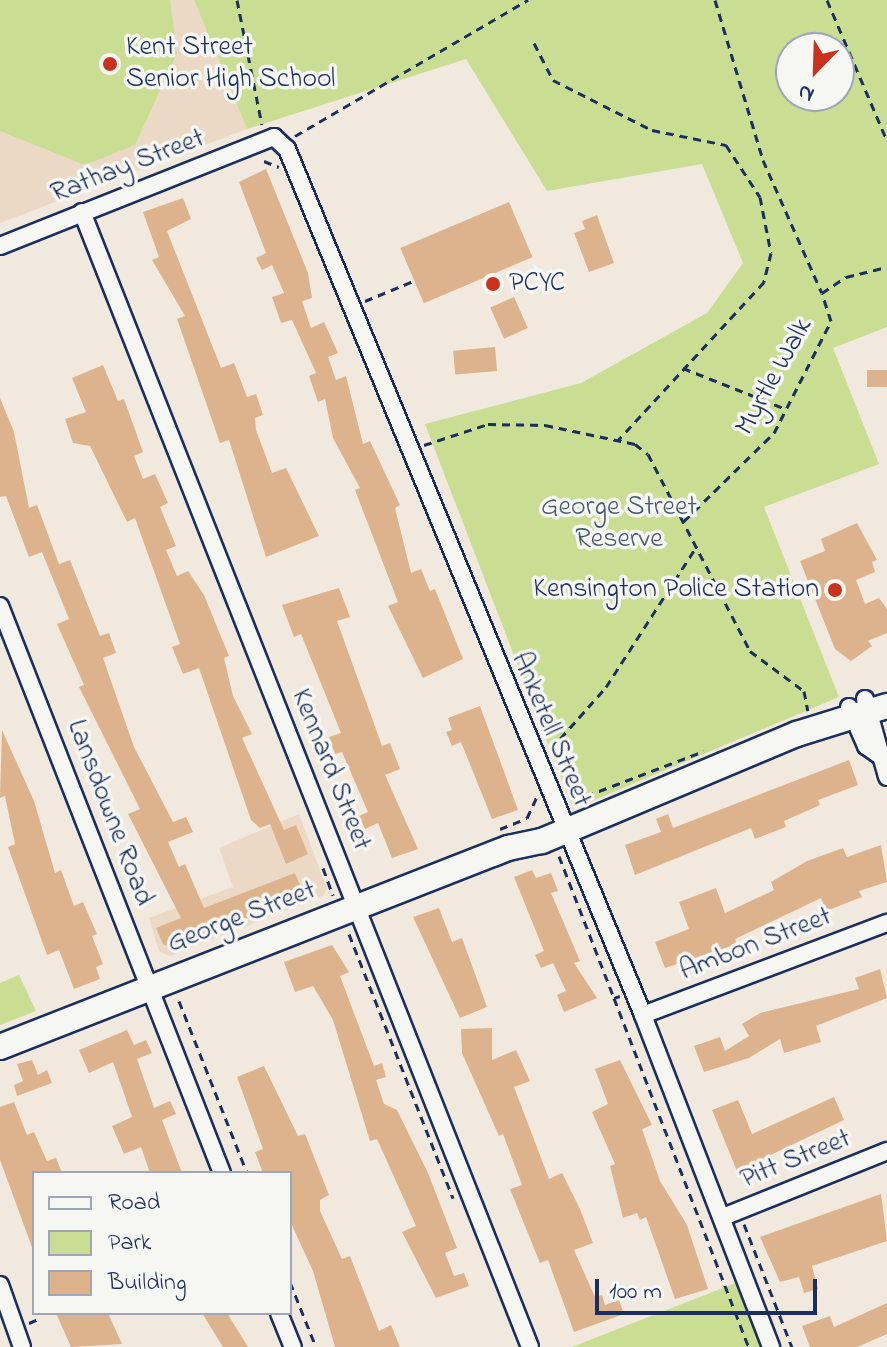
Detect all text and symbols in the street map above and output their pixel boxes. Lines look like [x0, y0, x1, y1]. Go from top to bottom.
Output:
place label: Kent Street Senior High School [126, 31, 335, 97]
north arrow [775, 32, 855, 112]
marker: Kent Street Senior High School [101, 55, 119, 73]
text: N [793, 75, 820, 110]
street label: Rathay Street [47, 122, 209, 212]
place label: PCYC [509, 267, 565, 301]
marker: PCYC [484, 275, 502, 293]
street label: Myrtle Walk [729, 313, 821, 441]
park label: George Street Reserve [541, 491, 697, 557]
place label: Kensington Police Station [533, 573, 819, 607]
marker: Kensington Police Station [826, 581, 844, 599]
street label: Anketell Street [502, 648, 598, 812]
street label: Kennard Street [282, 685, 378, 855]
street label: Lansdowne Road [58, 715, 160, 911]
street label: George Street [163, 874, 321, 962]
street label: Ambon Street [675, 901, 837, 989]
street label: Pitt Street [736, 1123, 856, 1197]
legend [32, 1171, 292, 1315]
text: Road [108, 1186, 160, 1221]
text: Park [108, 1226, 151, 1261]
scale bar [599, 1263, 821, 1313]
text: Building [108, 1266, 187, 1301]
text: 100 m [609, 1275, 662, 1310]

